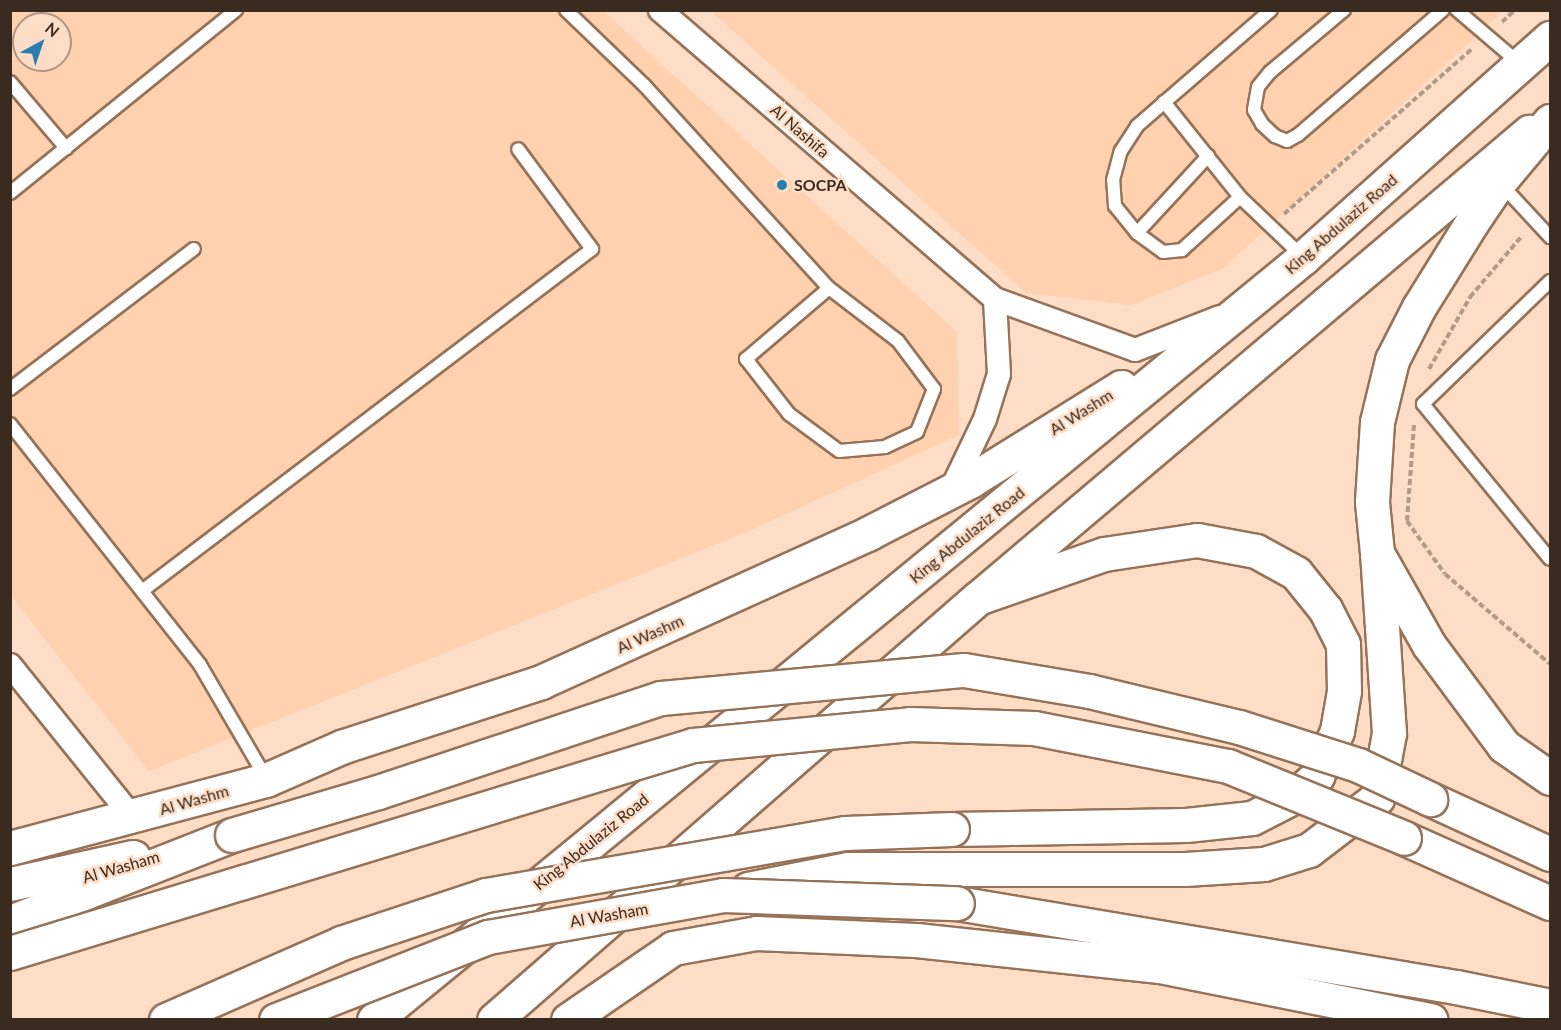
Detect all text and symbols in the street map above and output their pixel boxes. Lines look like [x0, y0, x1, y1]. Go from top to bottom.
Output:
north arrow [12, 12, 72, 72]
text: N [42, 18, 63, 41]
street label: Al Nashifa [767, 100, 833, 162]
street label: King Abdulaziz Road [1281, 170, 1401, 278]
place label: SOCPA [794, 175, 846, 195]
marker: SOCPA [775, 178, 789, 192]
street label: Al Washm [1046, 385, 1116, 439]
street label: King Abdulaziz Road [905, 483, 1029, 587]
street label: Al Washm [614, 611, 686, 657]
street label: Al Washm [157, 781, 231, 819]
street label: King Abdulaziz Road [529, 790, 653, 894]
street label: Al Washam [80, 847, 162, 887]
street label: Al Washam [568, 899, 650, 931]

